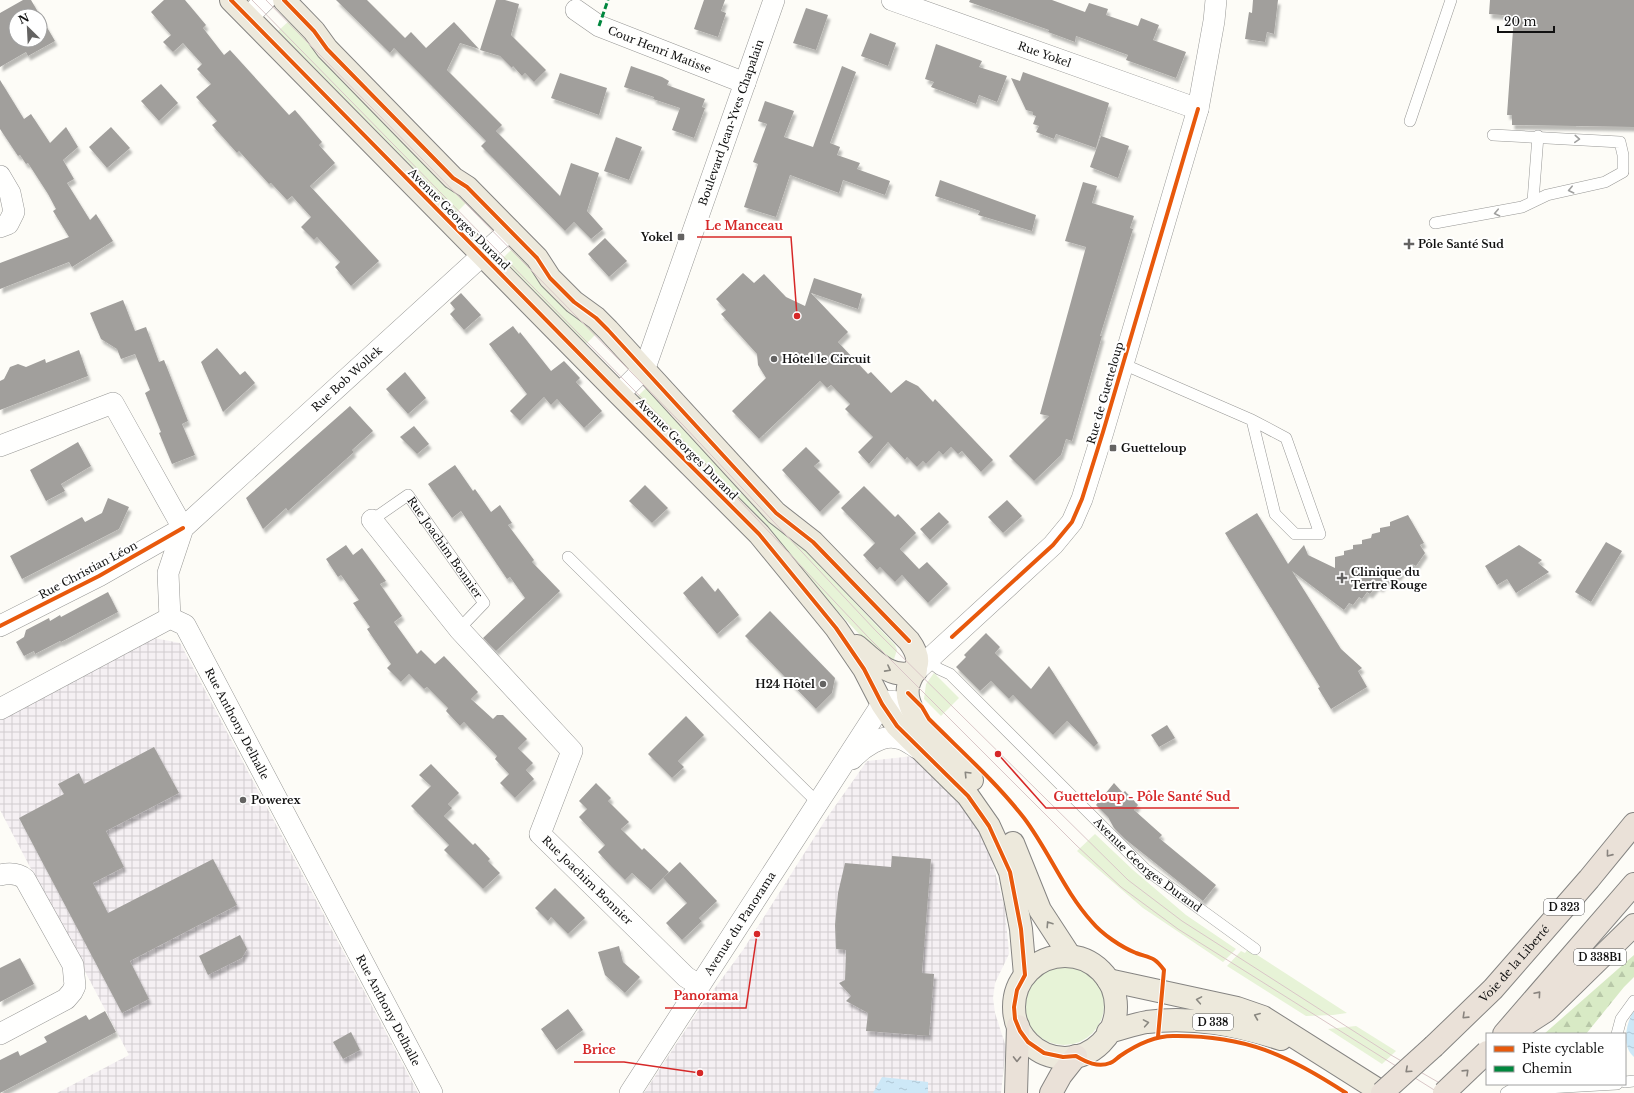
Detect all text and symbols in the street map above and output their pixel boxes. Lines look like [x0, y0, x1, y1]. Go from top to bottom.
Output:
north arrow [8, 8, 48, 48]
scale bar [1498, 8, 1554, 34]
text: N [16, 10, 32, 27]
text: 20 m [1504, 14, 1536, 29]
street label: Cour Henri Matisse [606, 23, 713, 76]
street label: Boulevard Jean-Yves Chapalain [695, 37, 767, 207]
street label: Rue Yokel [1016, 38, 1074, 70]
one-way arrow [1574, 134, 1580, 143]
street label: Avenue Georges Durand [405, 165, 513, 273]
one-way arrow [1568, 185, 1574, 193]
one-way arrow [1493, 208, 1500, 216]
callout: Le Manceau [697, 213, 791, 237]
text: Le Manceau [705, 218, 783, 233]
place label: Yokel [640, 230, 673, 244]
marker: Yokel [676, 232, 686, 242]
place label: Pôle Santé Sud [1418, 237, 1504, 251]
marker: Pôle Santé Sud [1403, 238, 1415, 250]
street label: Rue de Guetteloup [1084, 340, 1126, 446]
street label: Rue Bob Wollek [309, 343, 385, 414]
place label: Hôtel le Circuit [782, 352, 872, 366]
marker: Hôtel le Circuit [769, 354, 779, 364]
street label: Avenue Georges Durand [633, 395, 741, 503]
place label: Guetteloup [1121, 441, 1187, 455]
marker: Guetteloup [1108, 443, 1118, 453]
street label: Rue Joachim Bonnier [404, 494, 486, 602]
street label: Rue Christian Léon [36, 538, 140, 602]
place label: Clinique du Tertre Rouge [1351, 565, 1428, 592]
marker: Clinique du Tertre Rouge [1336, 572, 1348, 584]
one-way arrow [884, 665, 891, 672]
street label: Rue Anthony Delhalle [202, 666, 272, 782]
place label: H24 Hôtel [755, 677, 815, 691]
marker: H24 Hôtel [818, 679, 828, 689]
one-way arrow [964, 771, 971, 779]
callout: Guetteloup - Pôle Santé Sud [1046, 784, 1239, 808]
text: Guetteloup - Pôle Santé Sud [1054, 789, 1231, 804]
place label: Powerex [251, 793, 301, 807]
marker: Powerex [238, 795, 248, 805]
street label: Avenue Georges Durand [1090, 814, 1205, 915]
street label: Rue Joachim Bonnier [539, 833, 636, 928]
one-way arrow [1607, 850, 1614, 857]
street label: Avenue du Panorama [701, 868, 779, 979]
road number: D 323 [1544, 899, 1584, 915]
one-way arrow [1047, 921, 1054, 928]
street label: Voie de la Liberté [1476, 922, 1552, 1006]
road number: D 338B1 [1574, 949, 1626, 965]
street label: Rue Anthony Delhalle [353, 952, 423, 1068]
callout: Panorama [665, 984, 746, 1008]
text: Panorama [673, 988, 739, 1003]
one-way arrow [1534, 991, 1541, 998]
one-way arrow [1196, 997, 1202, 1005]
one-way arrow [1254, 1012, 1261, 1020]
one-way arrow [1462, 1012, 1470, 1019]
road number: D 338 [1193, 1014, 1233, 1030]
one-way arrow [1143, 1019, 1149, 1028]
legend [1486, 1033, 1626, 1085]
callout: Brice [574, 1038, 624, 1062]
text: Piste cyclable [1522, 1041, 1604, 1056]
text: Brice [582, 1042, 616, 1057]
one-way arrow [1013, 1056, 1021, 1062]
text: Chemin [1522, 1061, 1572, 1076]
one-way arrow [1406, 1065, 1413, 1072]
one-way arrow [1461, 1069, 1469, 1077]

